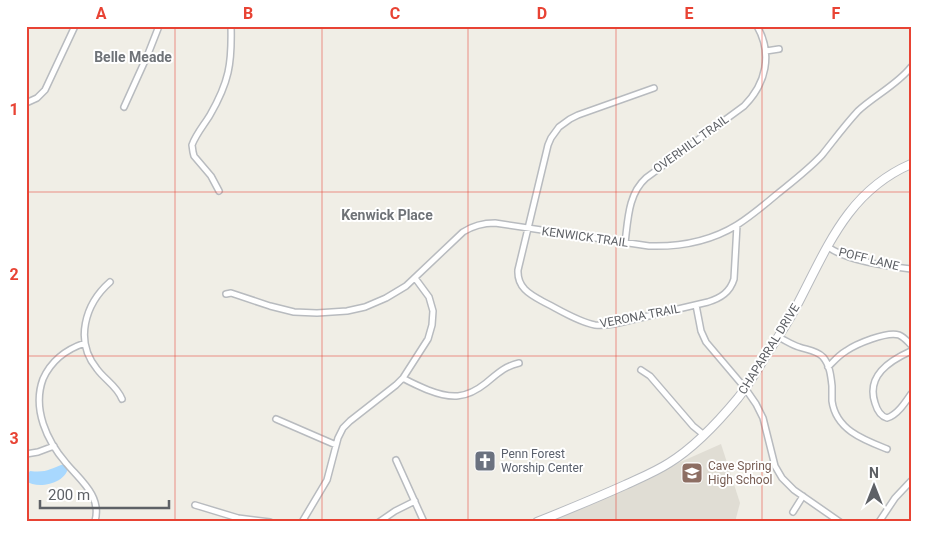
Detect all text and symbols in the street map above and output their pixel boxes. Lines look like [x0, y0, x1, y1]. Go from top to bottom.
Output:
text: A [96, 4, 107, 23]
text: B [243, 4, 253, 23]
text: C [390, 4, 400, 23]
text: D [537, 4, 547, 23]
text: E [685, 4, 694, 23]
text: F [832, 4, 841, 23]
district label: Belle Meade [94, 49, 172, 65]
text: 1 [9, 100, 19, 119]
street label: OVERHILL TRAIL [651, 112, 732, 176]
district label: Kenwick Place [341, 207, 433, 223]
street label: KENWICK TRAIL [541, 224, 630, 250]
street label: POFF LANE [837, 245, 901, 273]
text: 2 [9, 265, 19, 284]
street label: VERONA TRAIL [599, 301, 682, 331]
street label: CHAPARRAL DRIVE [736, 301, 803, 397]
text: 3 [9, 429, 19, 448]
place label: Penn Forest Worship Center [501, 447, 583, 475]
church icon: Penn Forest Worship Center [473, 449, 497, 473]
place label: Cave Spring High School [708, 459, 772, 487]
north arrow [850, 460, 900, 510]
school or university icon: Cave Spring High School [680, 461, 704, 485]
text: N [869, 465, 879, 481]
scale bar [40, 478, 169, 510]
text: 200 m [48, 486, 90, 504]

